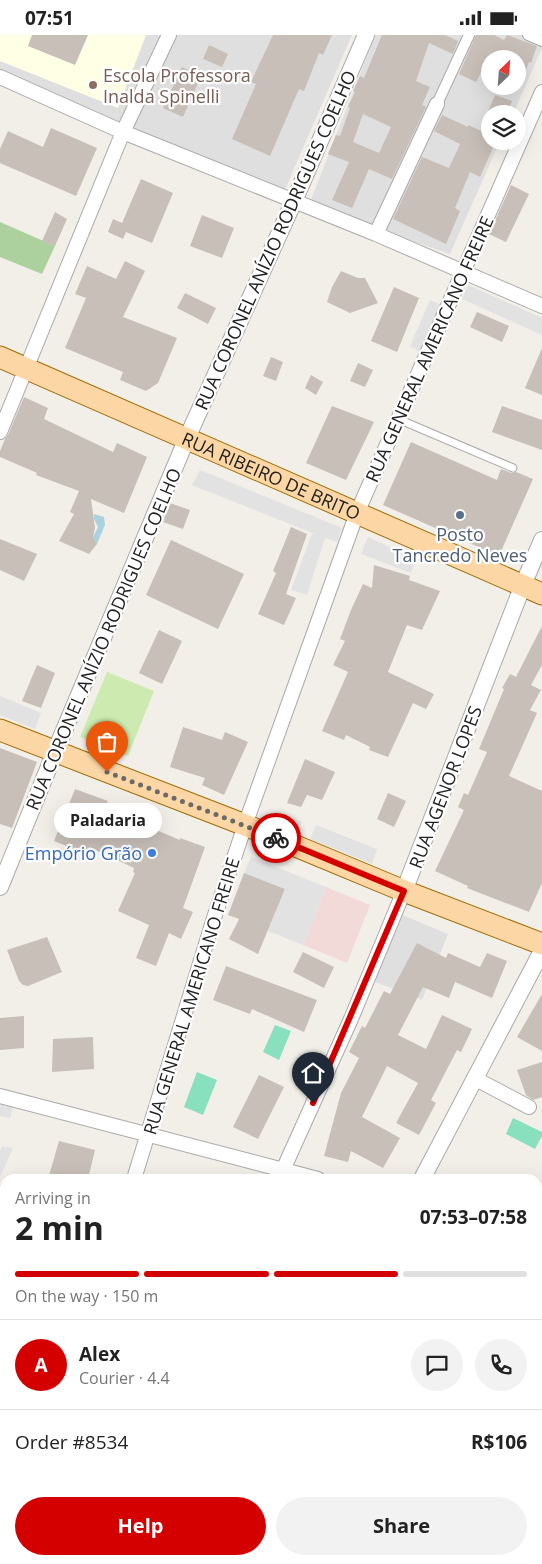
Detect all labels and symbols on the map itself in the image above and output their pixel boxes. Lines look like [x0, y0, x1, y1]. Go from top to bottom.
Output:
north arrow [481, 50, 526, 95]
place label: Escola Professora Inalda Spinelli [103, 63, 251, 108]
street label: RUA CORONEL ANÍZIO RODRIGUES COELHO [189, 66, 361, 414]
marker: Escola Professora Inalda Spinelli [87, 79, 99, 91]
street label: RUA GENERAL AMERICANO FREIRE [359, 212, 499, 486]
street label: RUA RIBEIRO DE BRITO [178, 426, 364, 525]
street label: RUA CORONEL ANÍZIO RODRIGUES COELHO [20, 464, 186, 814]
marker: Posto Tancredo Neves [454, 509, 466, 521]
place label: Posto Tancredo Neves [393, 522, 527, 567]
street label: RUA AGENOR LOPES [403, 702, 487, 872]
pin [86, 721, 128, 772]
callout: Paladaria [53, 802, 161, 837]
courier [251, 813, 301, 863]
place label: Empório Grão [25, 841, 142, 865]
marker: Empório Grão [146, 847, 158, 859]
street label: RUA GENERAL AMERICANO FREIRE [137, 854, 245, 1138]
pin [292, 1052, 334, 1103]

